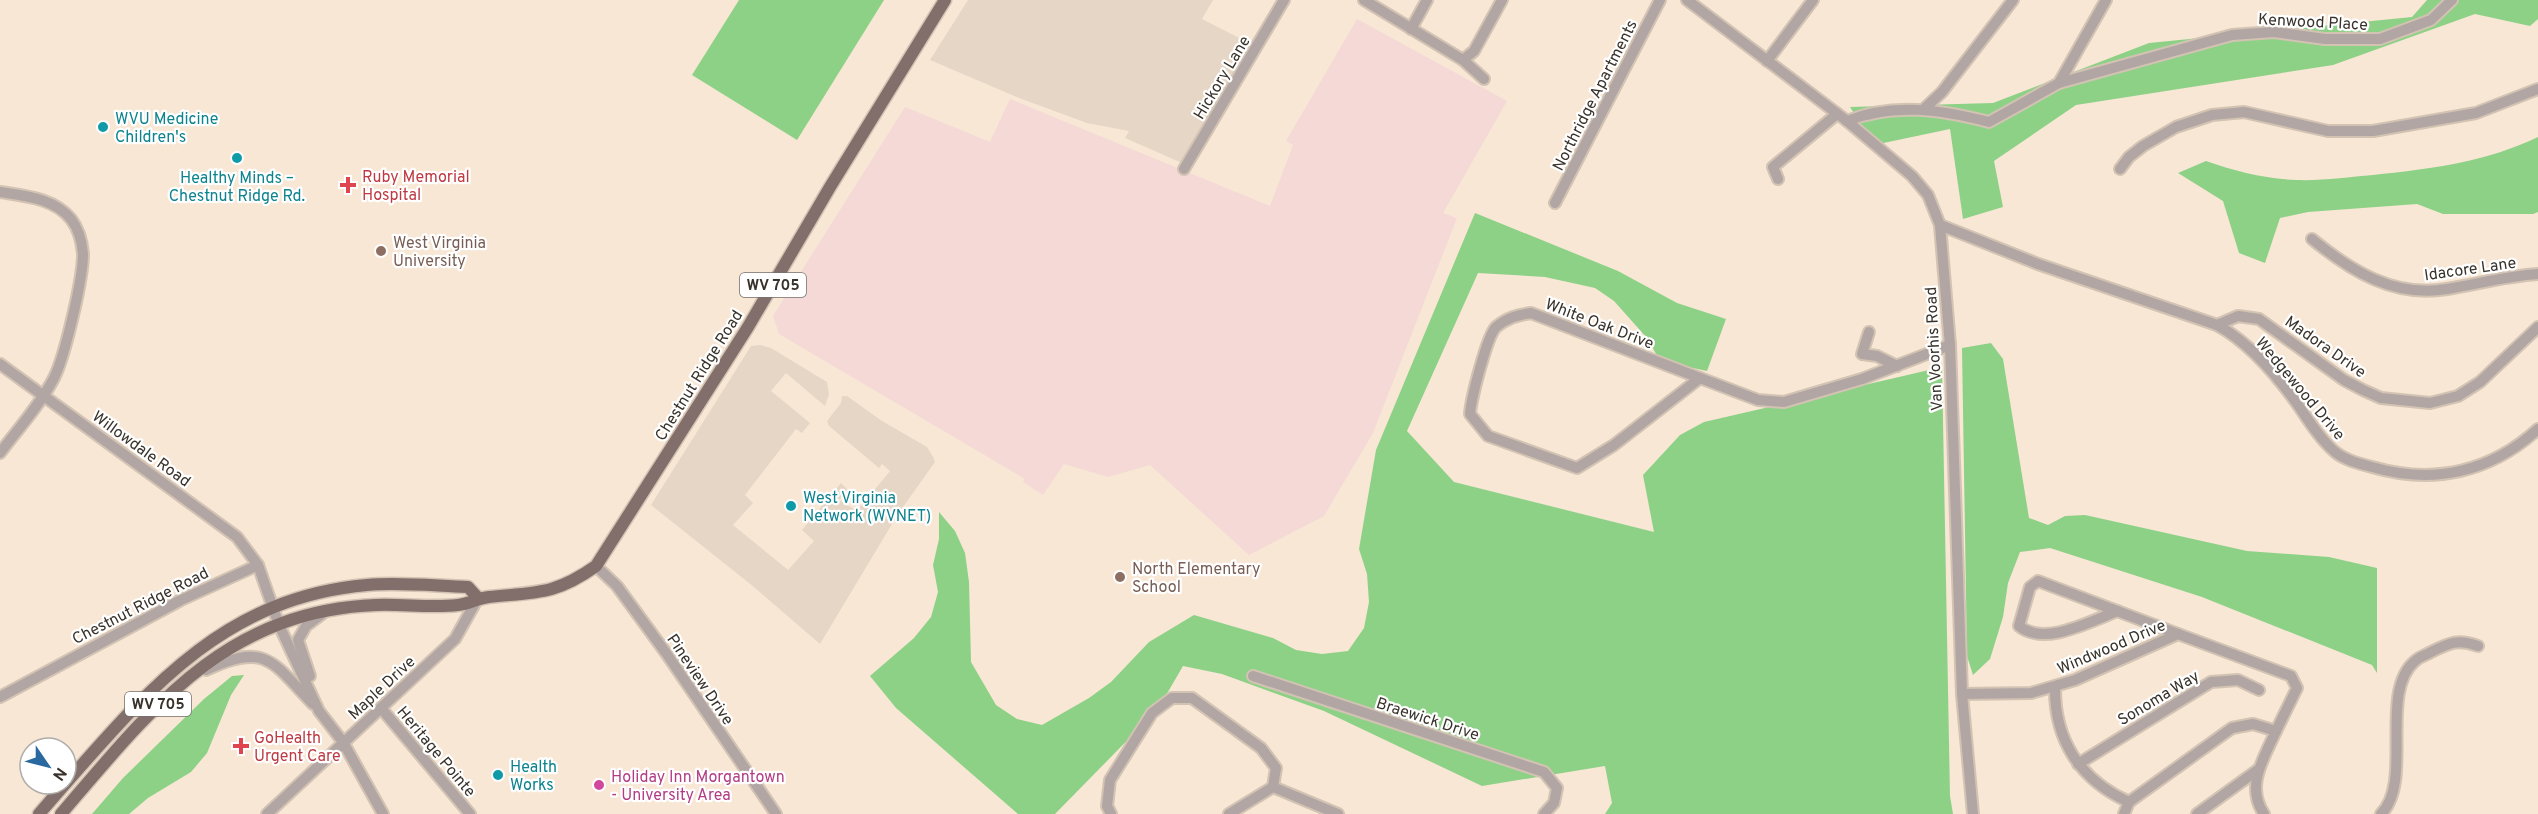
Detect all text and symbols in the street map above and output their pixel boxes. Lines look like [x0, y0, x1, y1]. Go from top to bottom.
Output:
street label: Kenwood Place [2258, 10, 2368, 36]
street label: Northridge Apartments [1549, 17, 1643, 175]
street label: Hickory Lane [1190, 33, 1256, 124]
place label: WVU Medicine Children's [115, 110, 218, 148]
marker: WVU Medicine Children's [96, 120, 110, 134]
marker: Healthy Minds – Chestnut Ridge Rd. [230, 151, 244, 165]
place label: Ruby Memorial Hospital [362, 168, 470, 206]
place label: Healthy Minds – Chestnut Ridge Rd. [169, 169, 305, 207]
marker: Ruby Memorial Hospital [339, 176, 357, 194]
place label: West Virginia University [393, 234, 486, 272]
marker: West Virginia University [374, 244, 388, 258]
street label: Idacore Lane [2423, 254, 2518, 286]
road number: WV 705 [740, 273, 806, 297]
street label: Van Voorhis Road [1922, 286, 1948, 412]
street label: White Oak Drive [1542, 295, 1656, 355]
street label: Chestnut Ridge Road [651, 307, 748, 445]
street label: Madora Drive [2280, 312, 2369, 383]
street label: Wedgewood Drive [2250, 334, 2348, 445]
street label: Willowdale Road [88, 407, 194, 492]
place label: West Virginia Network (WVNET) [803, 489, 931, 527]
marker: West Virginia Network (WVNET) [784, 499, 798, 513]
place label: North Elementary School [1132, 560, 1260, 598]
street label: Chestnut Ridge Road [69, 564, 213, 650]
marker: North Elementary School [1113, 570, 1127, 584]
street label: Windwood Drive [2054, 616, 2169, 680]
street label: Pineview Drive [662, 631, 737, 729]
street label: Maple Drive [345, 652, 420, 725]
street label: Sonoma Way [2115, 667, 2203, 731]
road number: WV 705 [125, 692, 191, 716]
street label: Braewick Drive [1373, 694, 1481, 746]
street label: Heritage Pointe [392, 703, 479, 802]
place label: GoHealth Urgent Care [254, 729, 341, 767]
north arrow [18, 736, 78, 796]
marker: GoHealth Urgent Care [232, 737, 250, 755]
place label: Health Works [510, 758, 557, 796]
text: N [47, 763, 70, 784]
marker: Health Works [491, 768, 505, 782]
place label: Holiday Inn Morgantown - University Area [611, 768, 785, 806]
marker: Holiday Inn Morgantown - University Area [592, 778, 606, 792]

